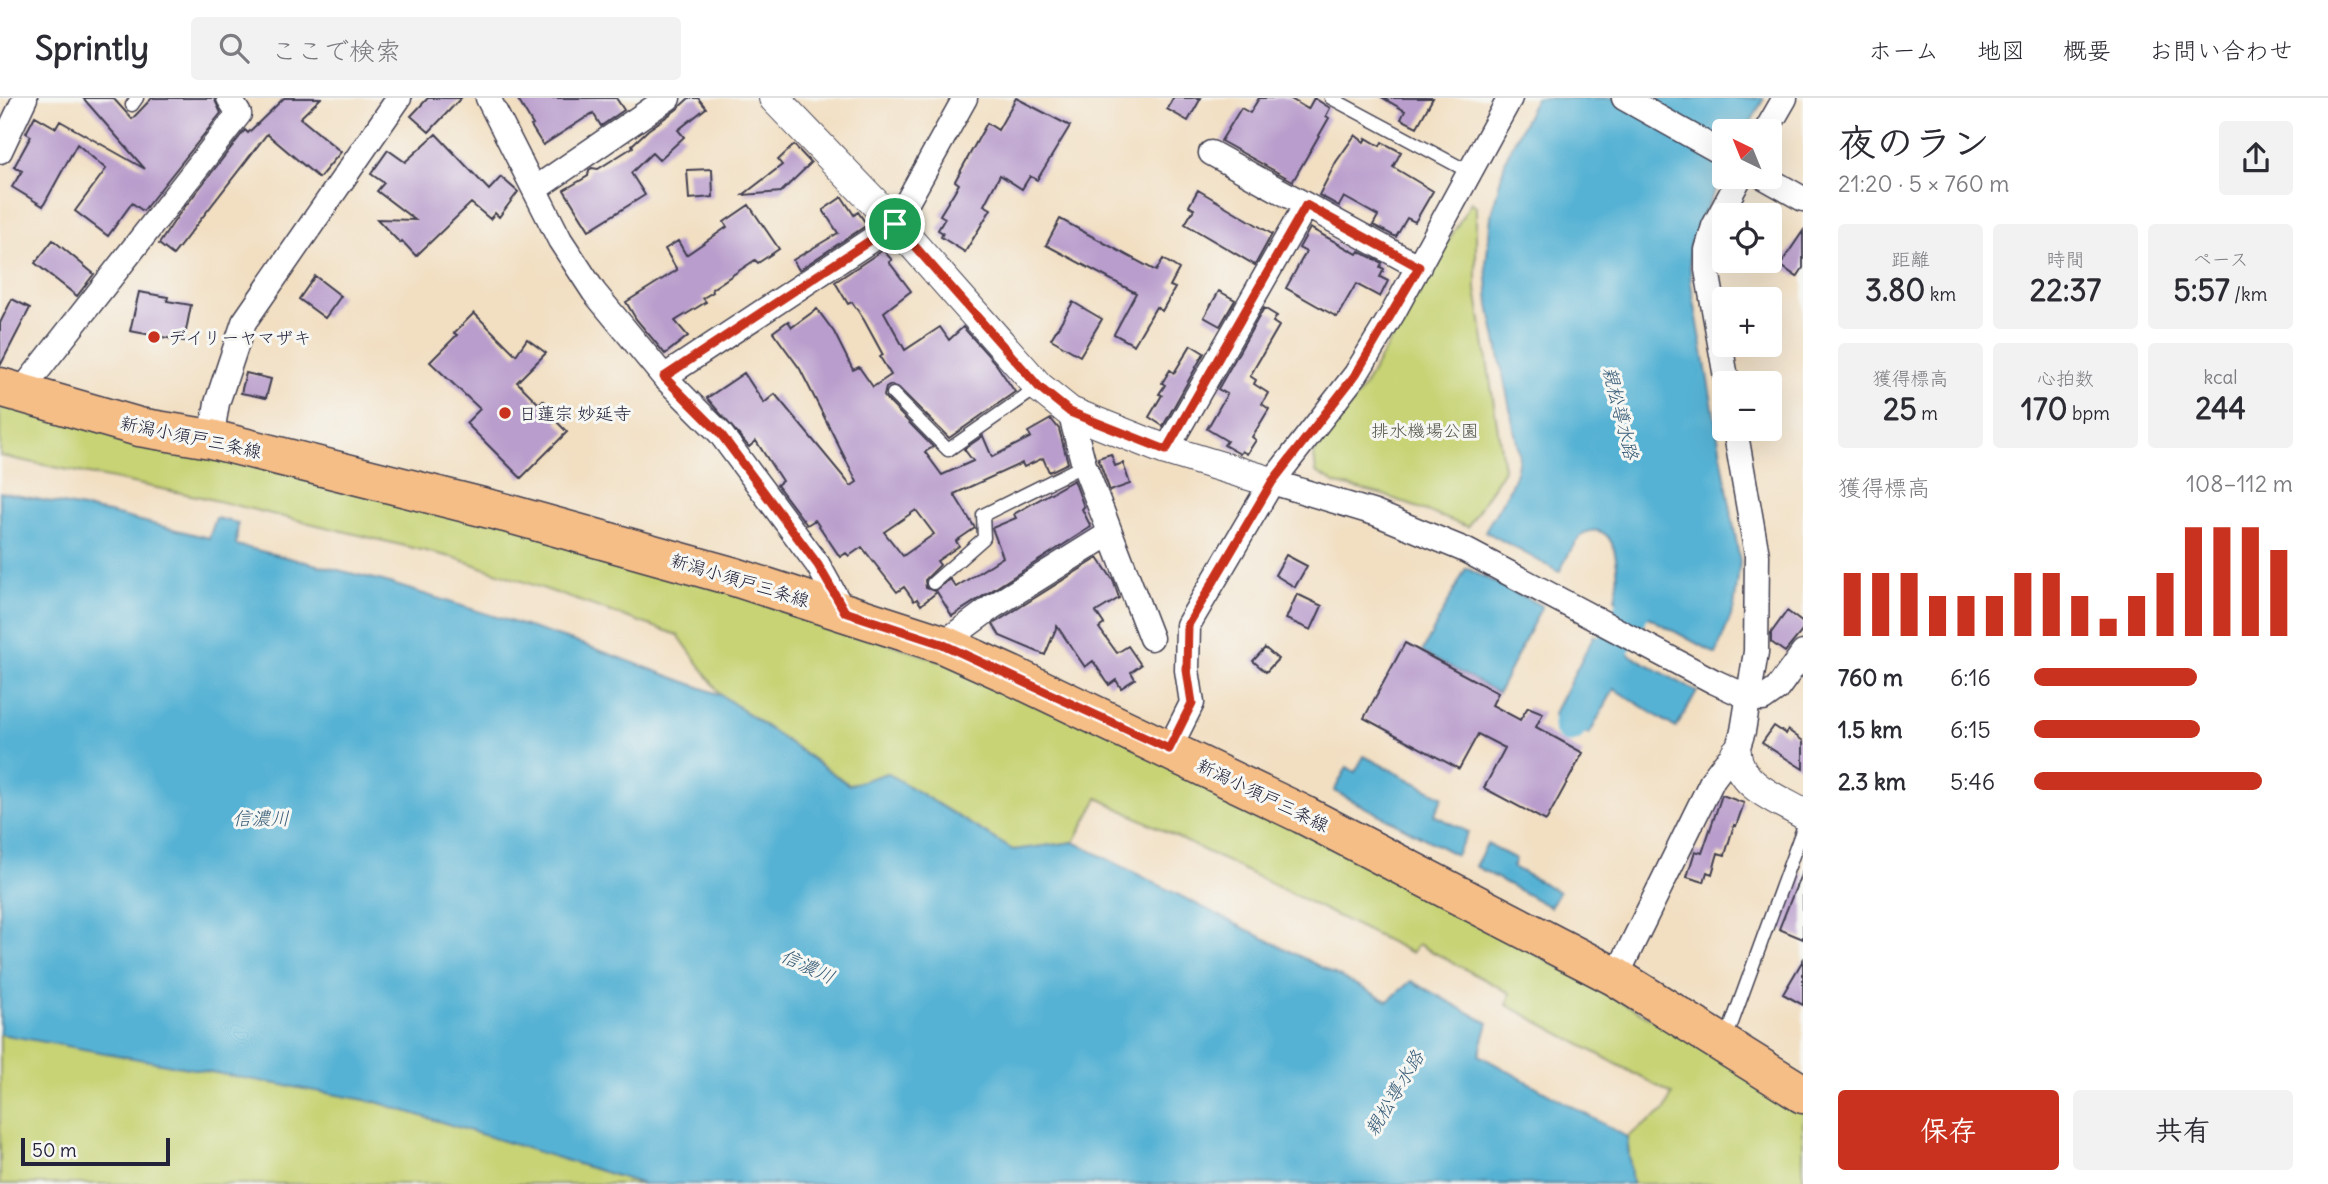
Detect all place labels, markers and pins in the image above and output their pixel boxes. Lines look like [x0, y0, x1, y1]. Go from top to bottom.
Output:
pin [865, 194, 925, 254]
place label: デイリーヤマザキ [168, 326, 311, 349]
marker: デイリーヤマザキ [146, 329, 162, 345]
place label: 日蓮宗 妙延寺 [519, 402, 631, 425]
marker: 日蓮宗 妙延寺 [497, 405, 513, 421]

